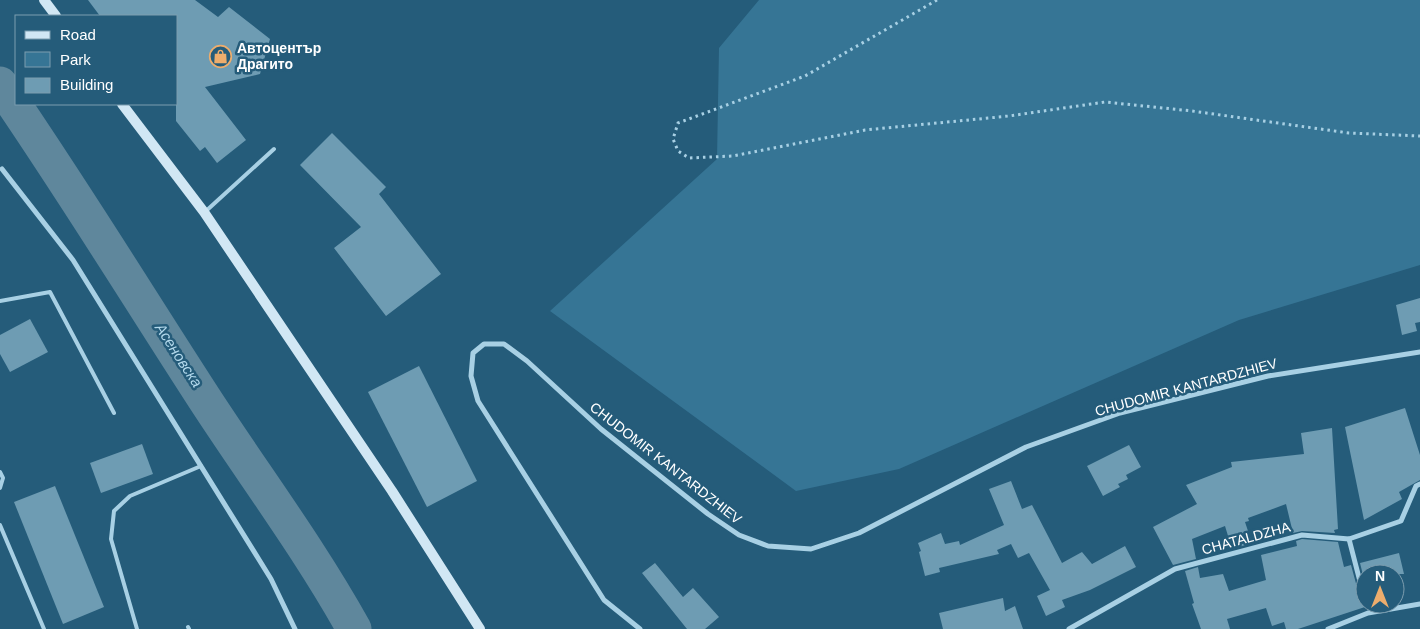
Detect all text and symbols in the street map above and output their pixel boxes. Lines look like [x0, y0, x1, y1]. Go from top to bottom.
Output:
legend [15, 15, 178, 105]
text: Road [60, 26, 96, 43]
place label: Автоцентър Драгито [237, 40, 321, 72]
shop icon: Автоцентър Драгито [209, 44, 233, 68]
text: Park [60, 51, 91, 68]
text: Building [60, 76, 113, 93]
water label: Асеновска [152, 319, 206, 390]
street label: CHUDOMIR KANTARDZHIEV [1093, 355, 1279, 419]
street label: CHUDOMIR KANTARDZHIEV [587, 399, 746, 528]
street label: CHATALDZHA [1200, 518, 1293, 558]
north arrow [1355, 564, 1405, 614]
text: N [1375, 568, 1385, 584]

